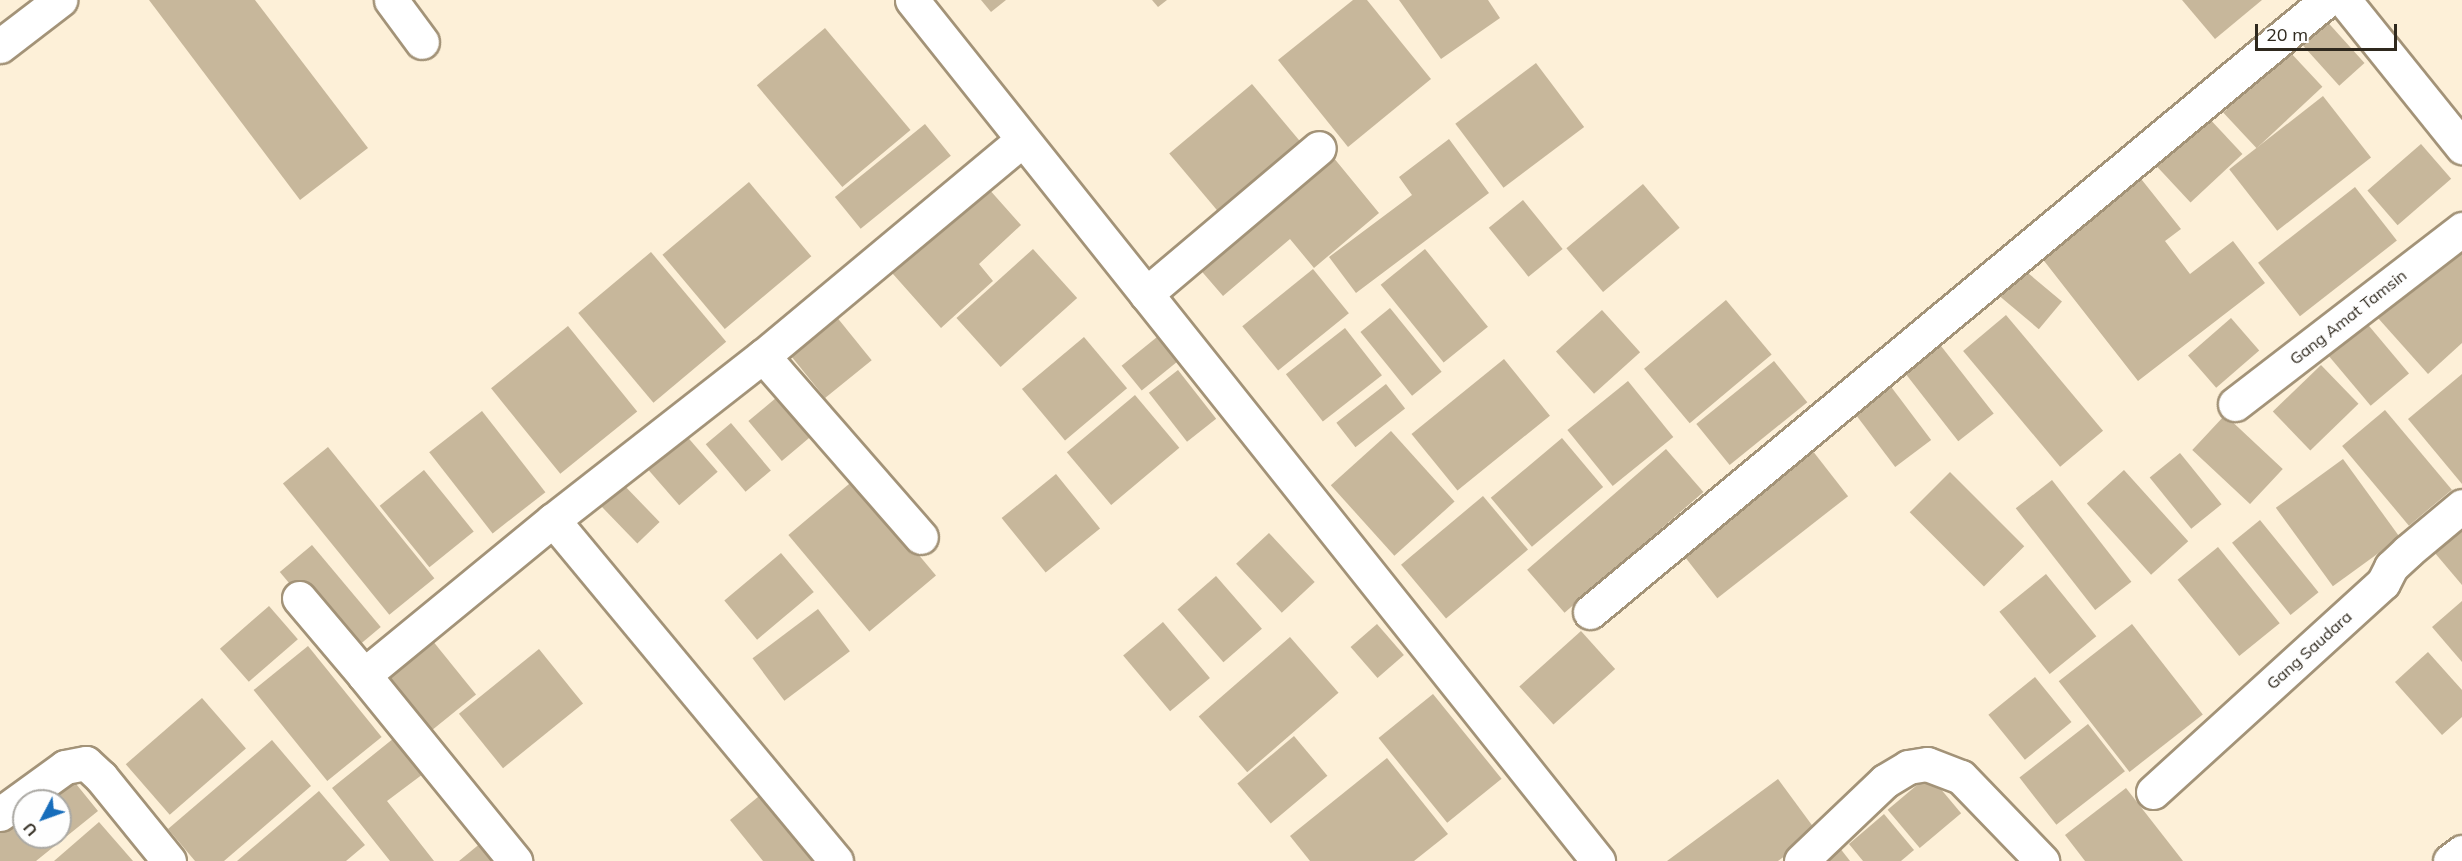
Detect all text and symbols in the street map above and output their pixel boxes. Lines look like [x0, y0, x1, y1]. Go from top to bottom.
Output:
scale bar [2258, 12, 2400, 50]
text: 20 m [2266, 23, 2308, 46]
street label: Gang Amat Tamsin [2286, 265, 2410, 369]
street label: Gang Saudara [2263, 607, 2355, 693]
north arrow [12, 789, 72, 849]
text: U [18, 818, 41, 841]

